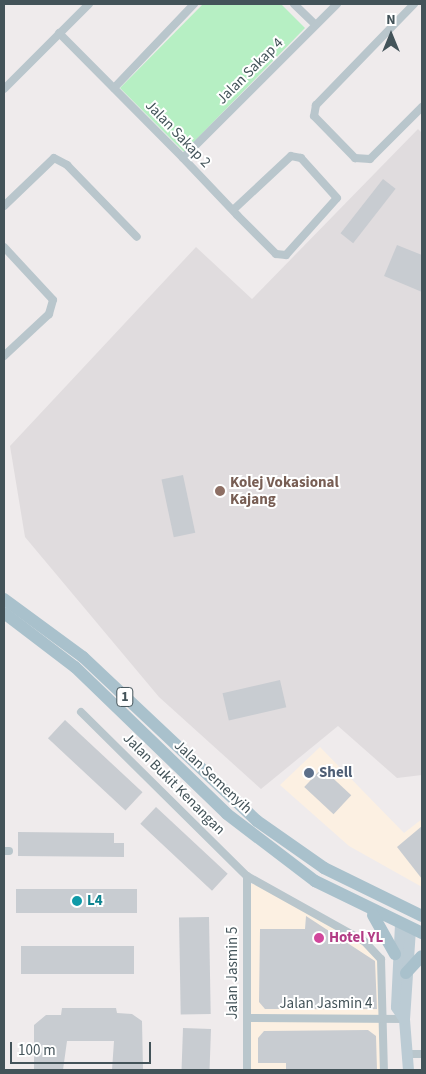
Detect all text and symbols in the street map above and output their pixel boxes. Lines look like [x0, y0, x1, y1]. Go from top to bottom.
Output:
north arrow [366, 10, 416, 60]
text: N [386, 10, 396, 30]
street label: Jalan Sakap 4 [213, 34, 287, 108]
street label: Jalan Sakap 2 [141, 97, 215, 171]
place label: Kolej Vokasional Kajang [230, 473, 339, 508]
marker: Kolej Vokasional Kajang [214, 485, 226, 497]
road number: 1 [116, 686, 134, 709]
street label: Jalan Bukit Kenangan [119, 729, 229, 839]
street label: Jalan Semenyih [170, 736, 256, 818]
place label: Shell [319, 764, 352, 782]
marker: Shell [303, 767, 315, 779]
place label: L4 [87, 892, 103, 910]
marker: L4 [71, 895, 83, 907]
street label: Jalan Jasmin 5 [224, 926, 242, 1020]
place label: Hotel YL [329, 929, 383, 947]
marker: Hotel YL [313, 932, 325, 944]
street label: Jalan Jasmin 4 [279, 995, 373, 1013]
scale bar [12, 1032, 154, 1064]
text: 100 m [18, 1040, 56, 1061]

